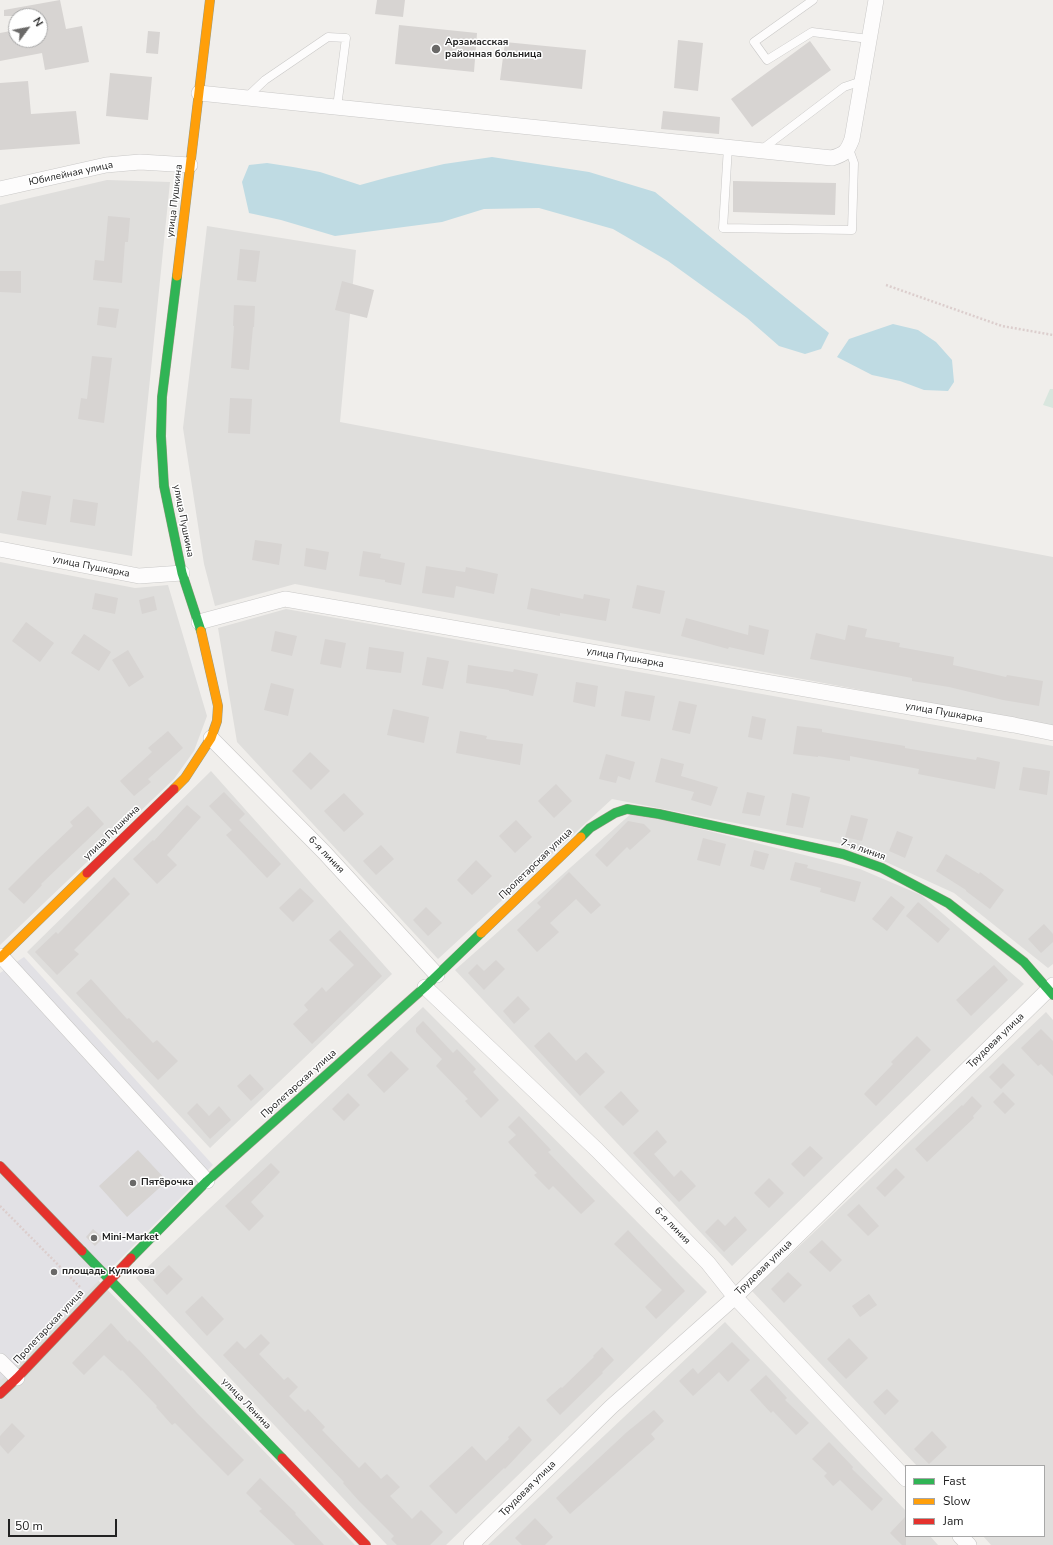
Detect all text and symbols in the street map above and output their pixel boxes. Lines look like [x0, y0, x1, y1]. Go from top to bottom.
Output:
north arrow [8, 8, 48, 48]
text: N [29, 14, 46, 29]
place label: Арзамасская районная больница [445, 37, 542, 60]
marker: Арзамасская районная больница [430, 43, 442, 55]
street label: Юбилейная улица [28, 159, 114, 189]
street label: улица Пушкина [165, 164, 185, 238]
street label: улица Пушкина [170, 484, 196, 558]
street label: улица Пушкарка [51, 554, 131, 580]
street label: улица Пушкарка [585, 645, 665, 671]
street label: улица Пушкарка [904, 700, 984, 726]
street label: улица Пушкина [81, 803, 143, 863]
street label: Пролетарская улица [497, 826, 575, 902]
street label: 6-я линия [305, 834, 347, 876]
street label: 7-я линия [839, 837, 887, 863]
street label: Трудовая улица [965, 1011, 1027, 1071]
street label: Пролетарская улица [259, 1047, 339, 1121]
place label: Пятёрочка [141, 1177, 193, 1189]
marker: Пятёрочка [128, 1178, 138, 1188]
street label: 6-я линия [651, 1205, 693, 1247]
place label: Mini-Market [102, 1232, 159, 1244]
marker: Mini-Market [89, 1233, 99, 1243]
street label: Трудовая улица [733, 1238, 795, 1298]
place label: площадь Куликова [62, 1266, 155, 1278]
marker: площадь Куликова [49, 1267, 59, 1277]
street label: Пролетарская улица [11, 1287, 87, 1367]
street label: улица Ленина [219, 1376, 273, 1432]
street label: Трудовая улица [497, 1458, 559, 1520]
legend [905, 1465, 1045, 1537]
text: Fast [943, 1473, 966, 1489]
text: Slow [943, 1493, 971, 1509]
scale bar [10, 1511, 119, 1537]
text: Jam [943, 1513, 964, 1529]
text: 50 m [15, 1518, 43, 1534]

